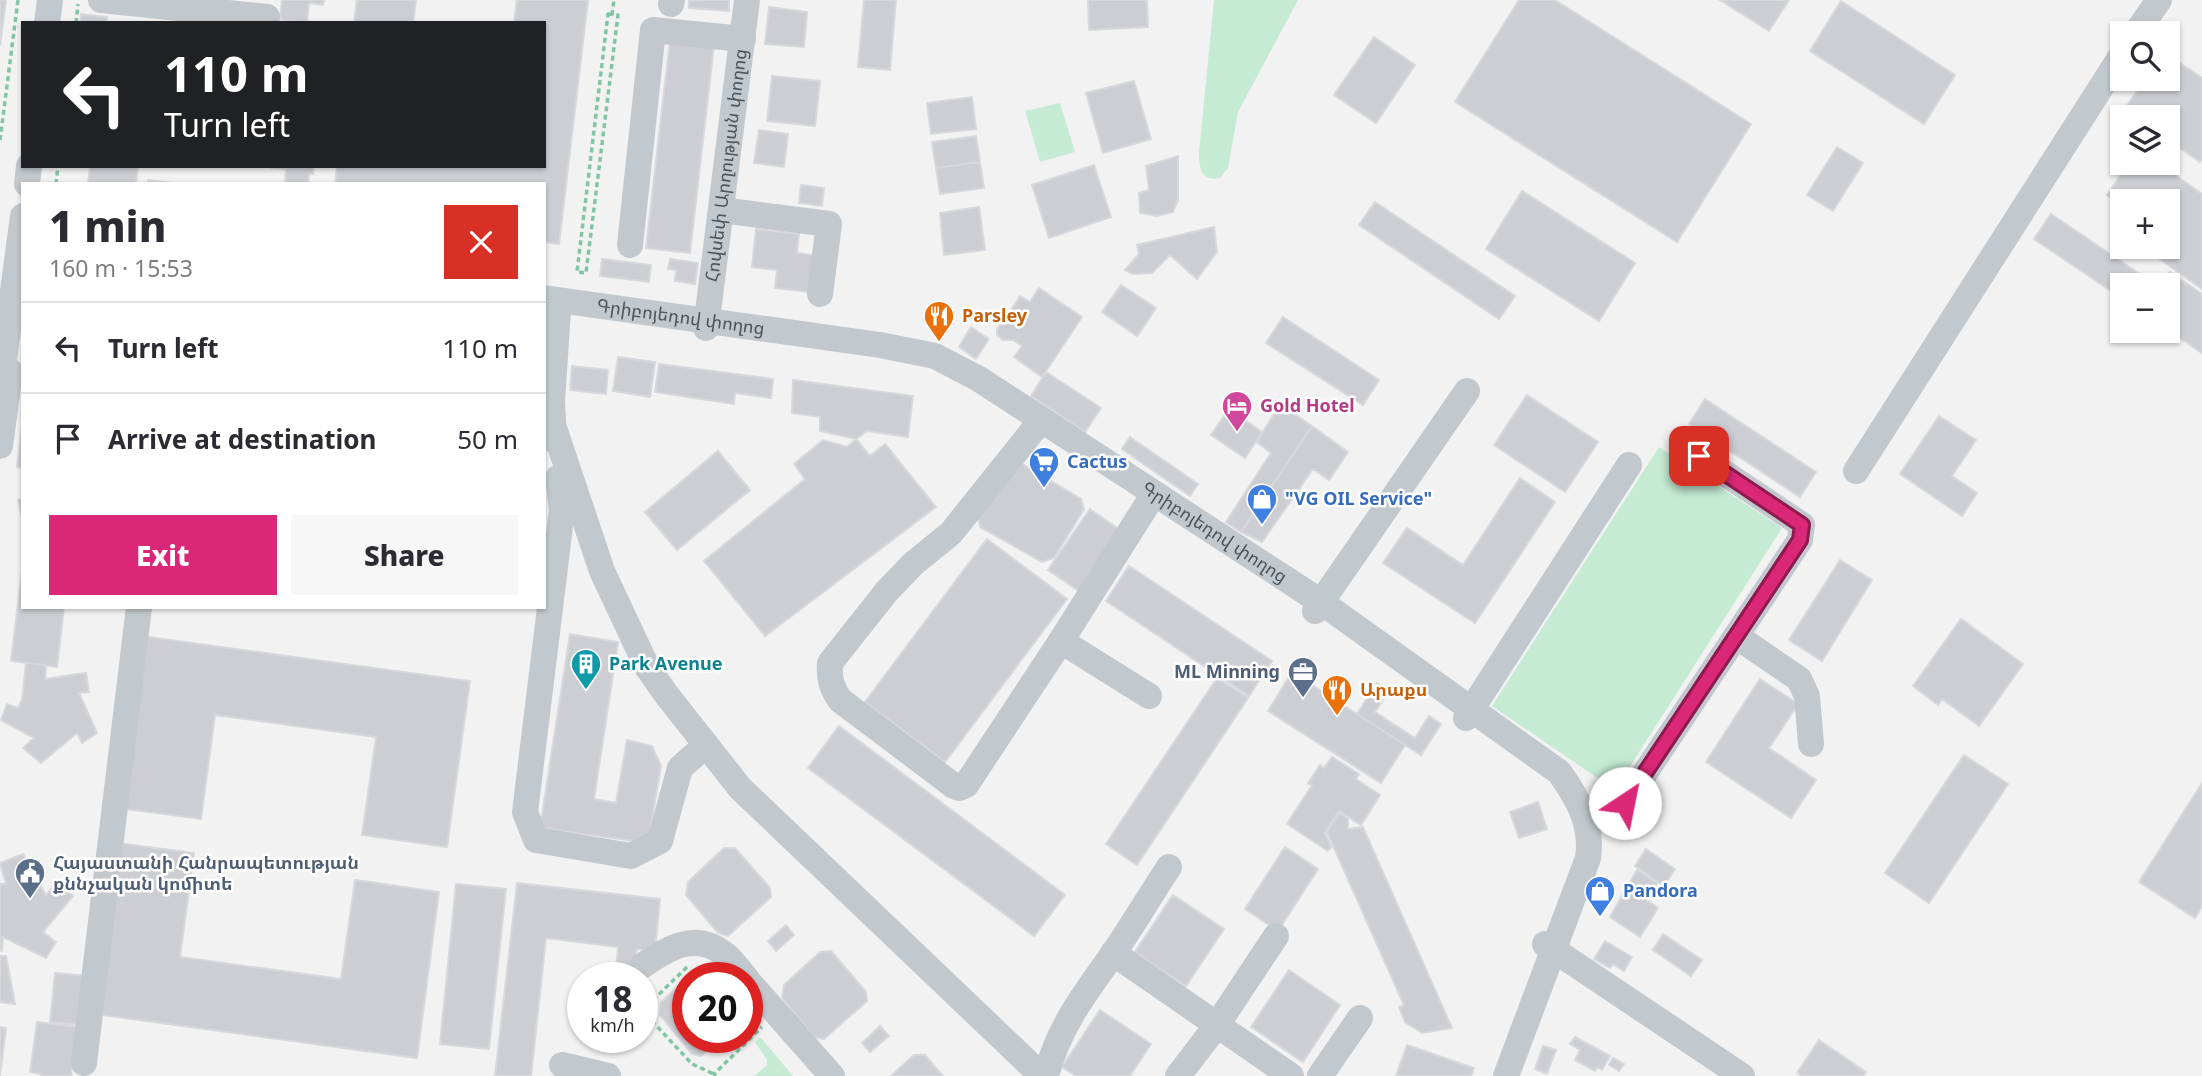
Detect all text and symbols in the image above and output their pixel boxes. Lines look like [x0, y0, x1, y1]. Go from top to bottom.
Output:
map controls [2110, 21, 2180, 343]
button: search [2110, 21, 2180, 91]
text: 110 m [164, 40, 309, 106]
street label: Հովսեփ Արղության փողոց [699, 47, 752, 283]
icon: left [49, 49, 140, 140]
text: Turn left [164, 103, 290, 146]
button: layers [2110, 105, 2180, 175]
button: + [2110, 189, 2180, 259]
text: 1 min [49, 197, 166, 254]
button: close [444, 205, 518, 279]
text: 160 m · 15:53 [49, 252, 193, 284]
button: − [2110, 273, 2180, 343]
street label: Գրիբոյեդով փողոց [595, 293, 766, 340]
restaurant icon: Parsley [922, 299, 956, 343]
place label: Parsley [962, 303, 1028, 327]
icon: left [49, 329, 87, 367]
text: Turn left [108, 330, 219, 366]
text: 110 m [442, 330, 518, 366]
hotel icon: Gold Hotel [1220, 389, 1254, 433]
place label: Gold Hotel [1260, 393, 1355, 417]
icon: arrive [49, 420, 87, 458]
text: Arrive at destination [108, 421, 377, 457]
text: 50 m [457, 421, 518, 457]
pin [1669, 426, 1729, 486]
icon: arrive [1680, 437, 1718, 475]
supermarket icon: Cactus [1027, 445, 1061, 489]
place label: Cactus [1067, 449, 1127, 473]
street label: Գրիբոյեդով փողոց [1137, 475, 1292, 588]
shop icon: "VG OIL Service" [1245, 482, 1279, 526]
place label: "VG OIL Service" [1285, 486, 1432, 510]
button: Exit [49, 515, 277, 595]
button: Share [291, 515, 518, 595]
building icon: Park Avenue [569, 647, 603, 691]
place label: Park Avenue [609, 651, 722, 675]
office icon: ML Minning [1286, 655, 1320, 699]
place label: ML Minning [1174, 659, 1280, 683]
restaurant icon: Արաքս [1320, 673, 1354, 717]
place label: Արաքս [1360, 677, 1427, 701]
position arrow [1588, 766, 1662, 840]
place label: Հայաստանի Հանրապետության քննչական կոմիտե [53, 850, 359, 895]
public building icon: Հայաստանի Հանրապետության քննչական կոմիտե [13, 856, 47, 900]
shop icon: Pandora [1583, 874, 1617, 918]
place label: Pandora [1623, 878, 1698, 902]
speed limit sign: 20 [672, 962, 763, 1053]
text: 18 [592, 975, 633, 1022]
text: km/h [590, 1013, 635, 1037]

